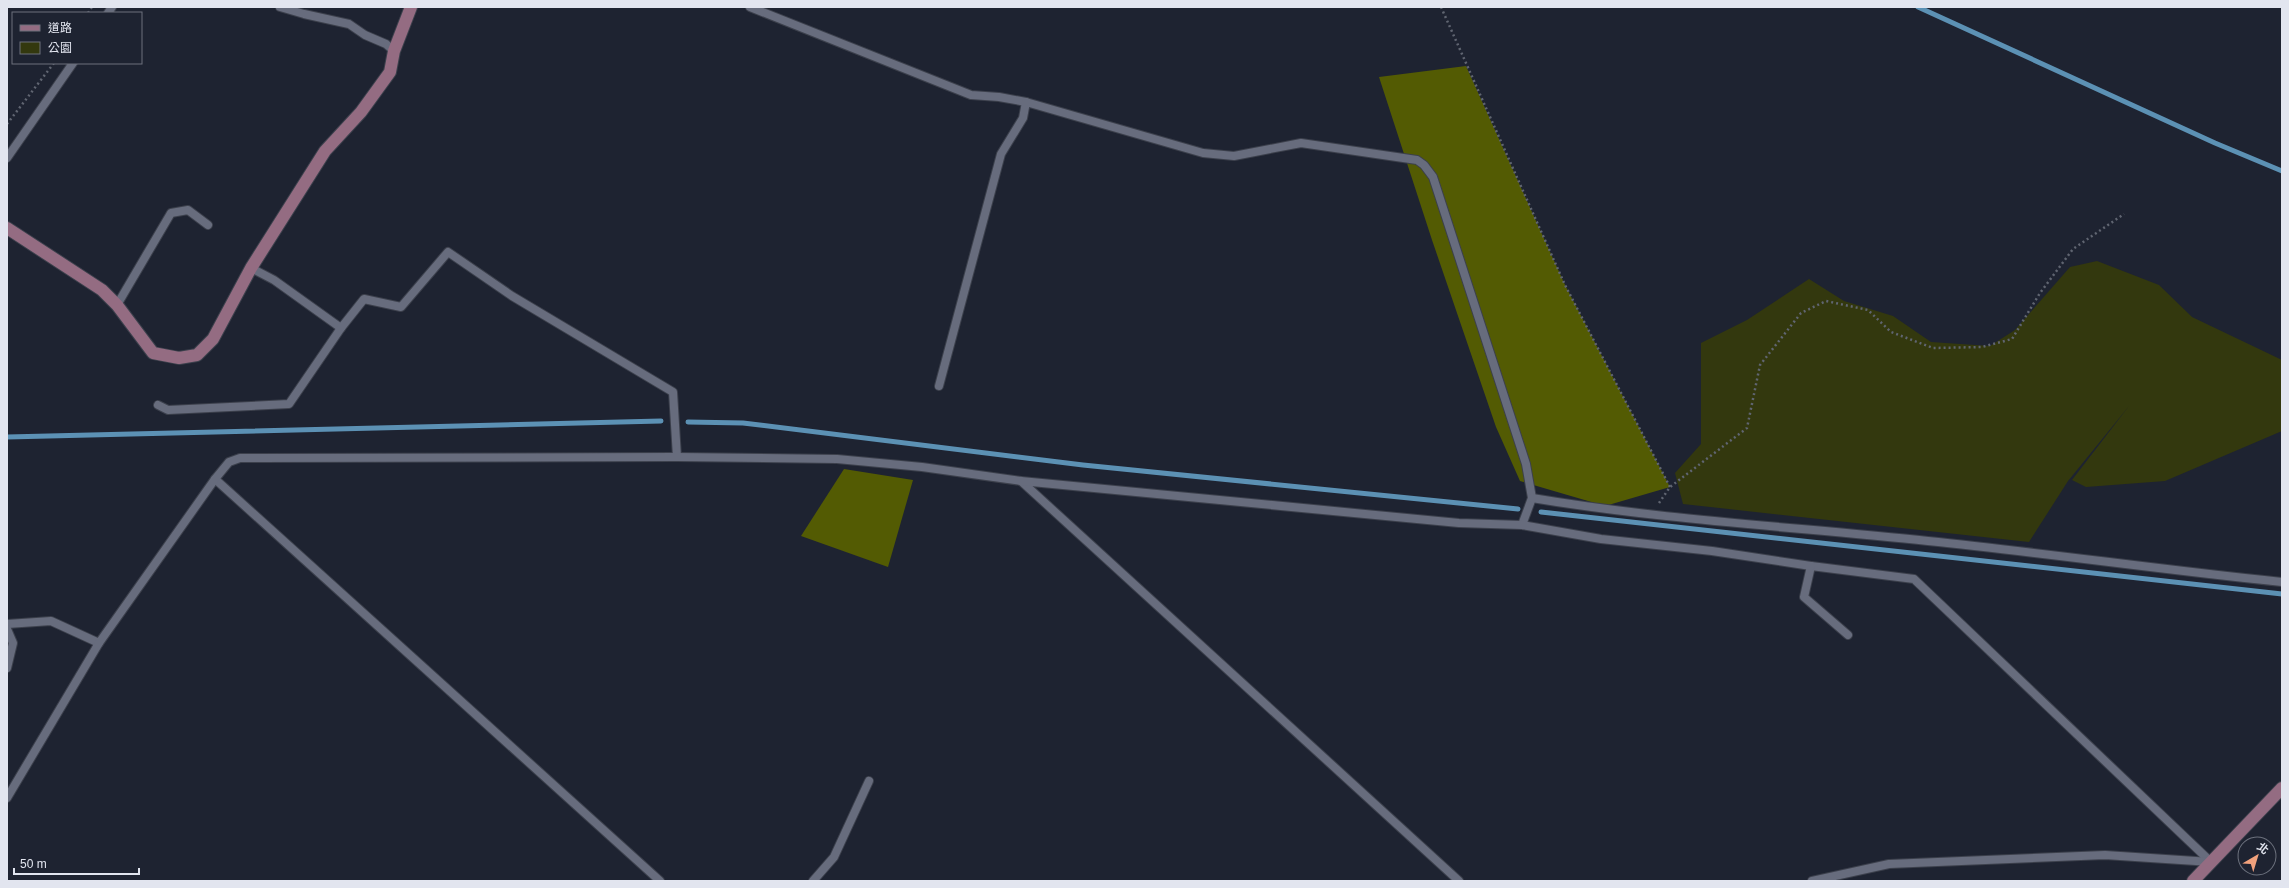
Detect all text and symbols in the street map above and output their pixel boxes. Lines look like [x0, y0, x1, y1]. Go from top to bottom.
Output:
legend [12, 12, 142, 64]
text: 道路 [48, 21, 72, 35]
text: 公園 [48, 41, 72, 55]
north arrow [2237, 836, 2277, 876]
text: 北 [2255, 840, 2271, 856]
scale bar [14, 850, 139, 876]
text: 50 m [20, 857, 47, 871]

